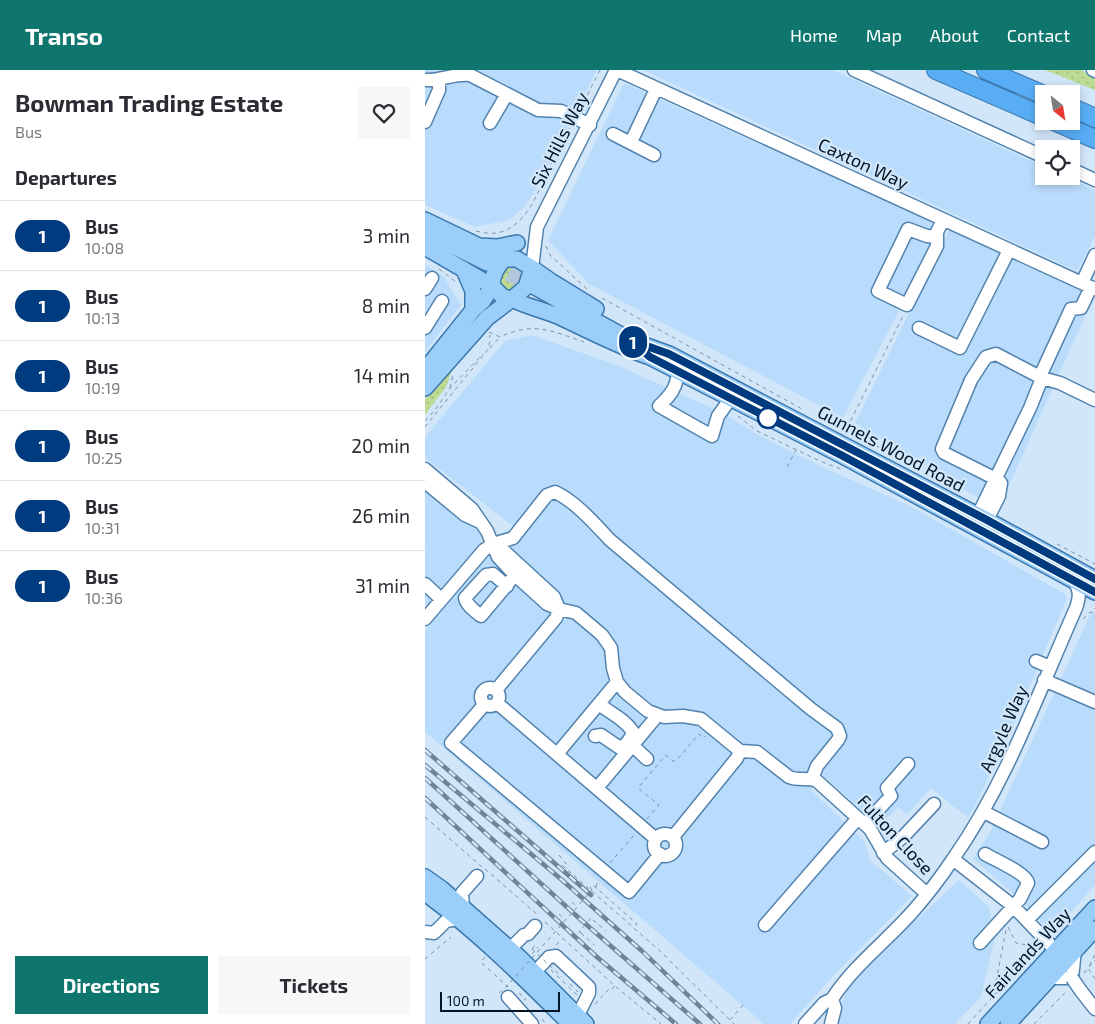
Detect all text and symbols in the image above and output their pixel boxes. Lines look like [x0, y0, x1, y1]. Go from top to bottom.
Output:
text: Transo [25, 21, 103, 50]
text: Home [790, 24, 838, 46]
text: Map [866, 24, 902, 46]
text: About [930, 24, 979, 46]
text: Contact [1007, 24, 1070, 46]
north arrow [1035, 85, 1080, 130]
map controls [1035, 85, 1080, 185]
button: heart [358, 87, 410, 139]
text: Bowman Trading Estate [15, 88, 283, 117]
street label: Six Hills Way [526, 88, 593, 191]
text: Bus [15, 122, 42, 141]
street label: Caxton Way [815, 133, 913, 194]
button: locate [1035, 140, 1080, 185]
text: Departures [15, 166, 117, 189]
text: Bus [85, 215, 119, 238]
text: 3 min [363, 224, 410, 247]
text: 1 [39, 225, 46, 247]
text: 10:08 [85, 238, 124, 257]
text: Bus [85, 285, 119, 308]
text: 8 min [362, 294, 410, 317]
text: 1 [39, 295, 46, 317]
text: 10:13 [85, 308, 120, 327]
line badge: 1 [617, 326, 649, 358]
text: 1 [629, 331, 637, 353]
text: Bus [85, 355, 119, 378]
text: 14 min [354, 364, 410, 387]
text: 1 [39, 365, 46, 387]
text: 10:19 [85, 378, 120, 397]
street label: Gunnels Wood Road [814, 400, 969, 496]
unlabelled marker [757, 407, 779, 429]
text: Bus [85, 425, 119, 448]
text: 20 min [351, 434, 410, 457]
text: 1 [39, 435, 46, 457]
text: 10:25 [85, 448, 122, 467]
text: Bus [85, 495, 119, 518]
text: 26 min [352, 504, 410, 527]
text: 1 [39, 505, 46, 527]
text: 10:31 [85, 518, 120, 537]
text: Bus [85, 565, 119, 588]
text: 31 min [355, 574, 410, 597]
text: 1 [39, 575, 46, 597]
text: 10:36 [85, 588, 123, 607]
street label: Argyle Way [974, 681, 1032, 776]
street label: Fulton Close [853, 790, 938, 879]
street label: Fairlands Way [980, 902, 1075, 1002]
button: Directions [15, 956, 208, 1014]
button: Tickets [218, 956, 410, 1014]
scale bar [440, 989, 560, 1012]
text: 100 m [447, 992, 485, 1009]

